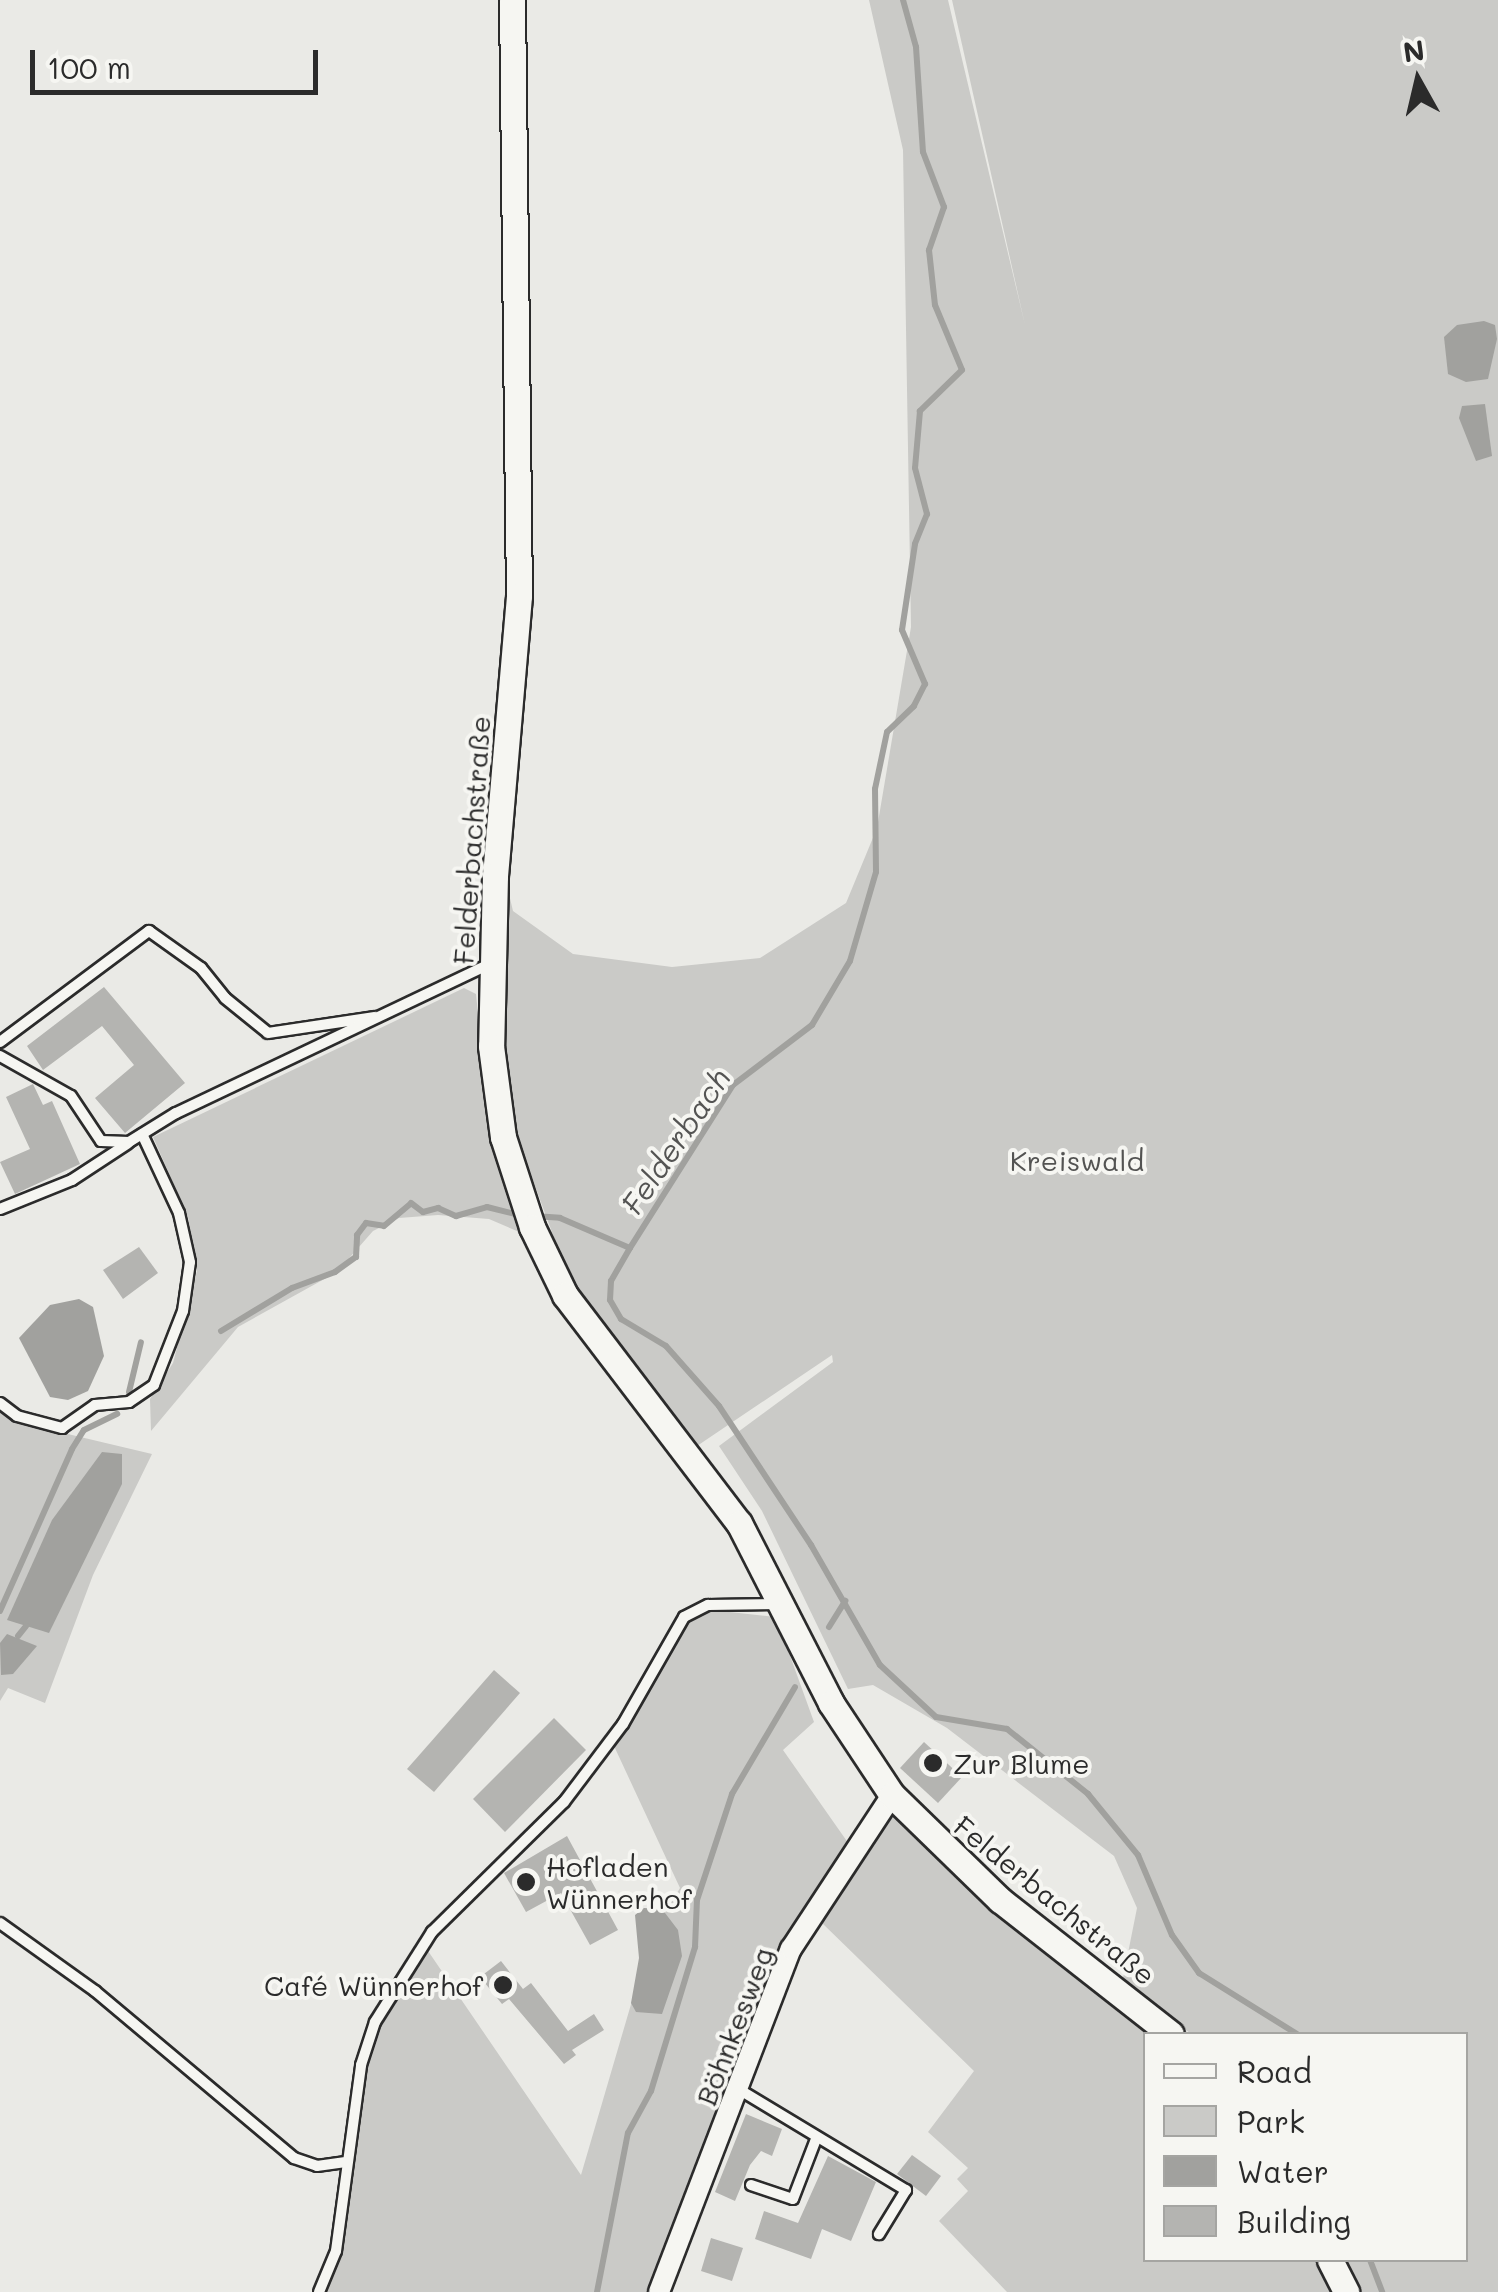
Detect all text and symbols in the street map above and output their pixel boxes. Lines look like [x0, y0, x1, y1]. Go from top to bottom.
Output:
scale bar [35, 30, 322, 92]
north arrow [1368, 30, 1468, 130]
text: N [1401, 31, 1427, 70]
text: 100 m [47, 47, 131, 87]
street label: Felderbachstraße [446, 715, 496, 965]
water label: Felderbach [613, 1061, 737, 1221]
park label: Kreiswald [1010, 1143, 1144, 1177]
place label: Zur Blume [953, 1746, 1090, 1780]
marker: Zur Blume [922, 1752, 944, 1774]
street label: Felderbachstraße [948, 1809, 1162, 1991]
place label: Hofladen Wünnerhof [546, 1849, 692, 1915]
marker: Hofladen Wünnerhof [515, 1871, 537, 1893]
street label: Böhnkesweg [688, 1942, 780, 2110]
place label: Café Wünnerhof [264, 1968, 483, 2002]
marker: Café Wünnerhof [492, 1974, 514, 1996]
legend [1143, 2032, 1468, 2262]
text: Road [1237, 2051, 1312, 2091]
text: Park [1237, 2101, 1305, 2141]
text: Water [1237, 2151, 1329, 2191]
text: Building [1237, 2201, 1351, 2241]

